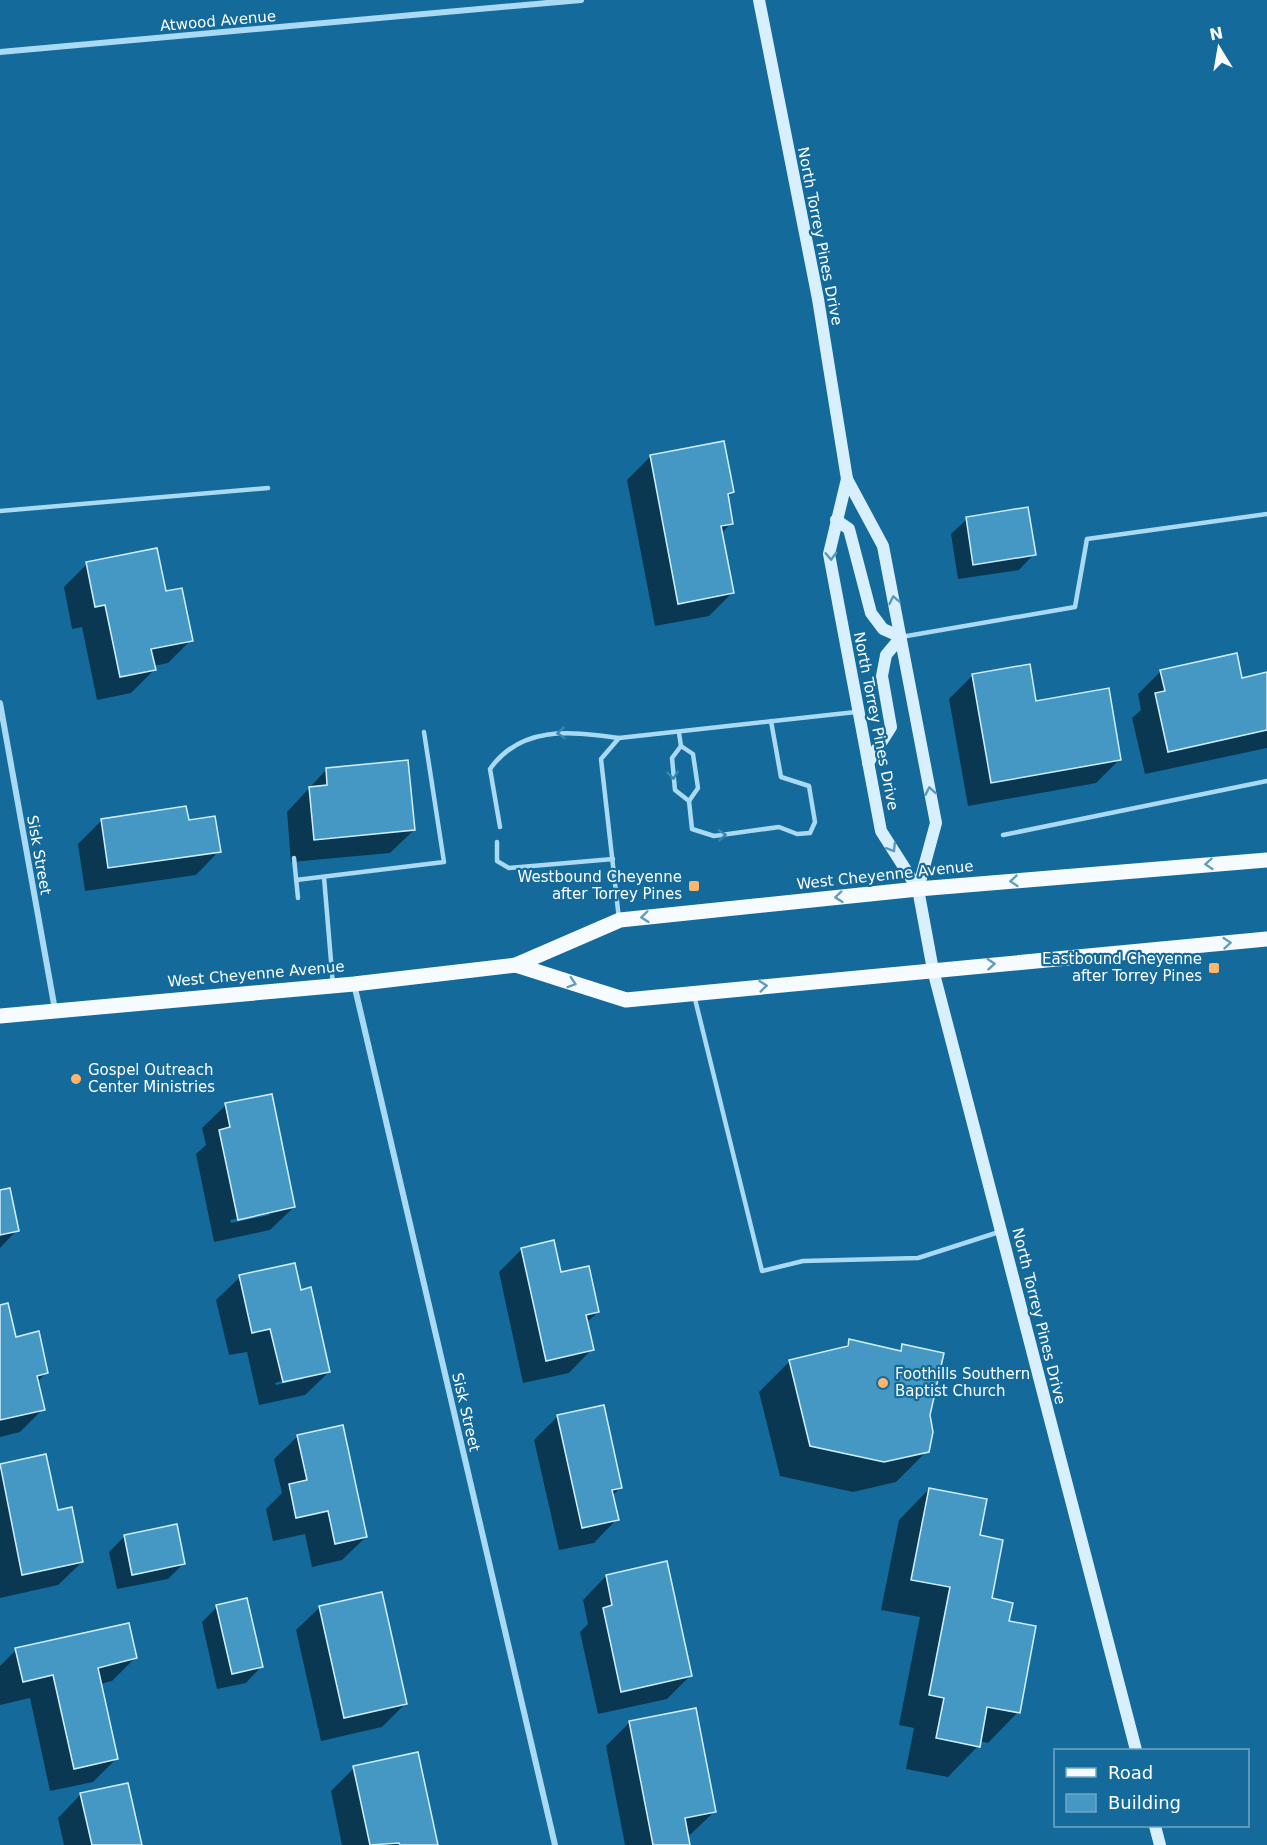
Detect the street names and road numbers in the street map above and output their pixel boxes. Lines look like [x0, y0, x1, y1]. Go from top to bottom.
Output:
street label: Atwood Avenue [159, 7, 277, 35]
street label: North Torrey Pines Drive [794, 145, 846, 327]
street label: North Torrey Pines Drive [850, 630, 902, 812]
street label: Sisk Street [23, 814, 55, 896]
street label: West Cheyenne Avenue [796, 857, 974, 893]
street label: West Cheyenne Avenue [167, 957, 345, 991]
street label: North Torrey Pines Drive [1008, 1226, 1070, 1406]
street label: Sisk Street [448, 1371, 484, 1453]

